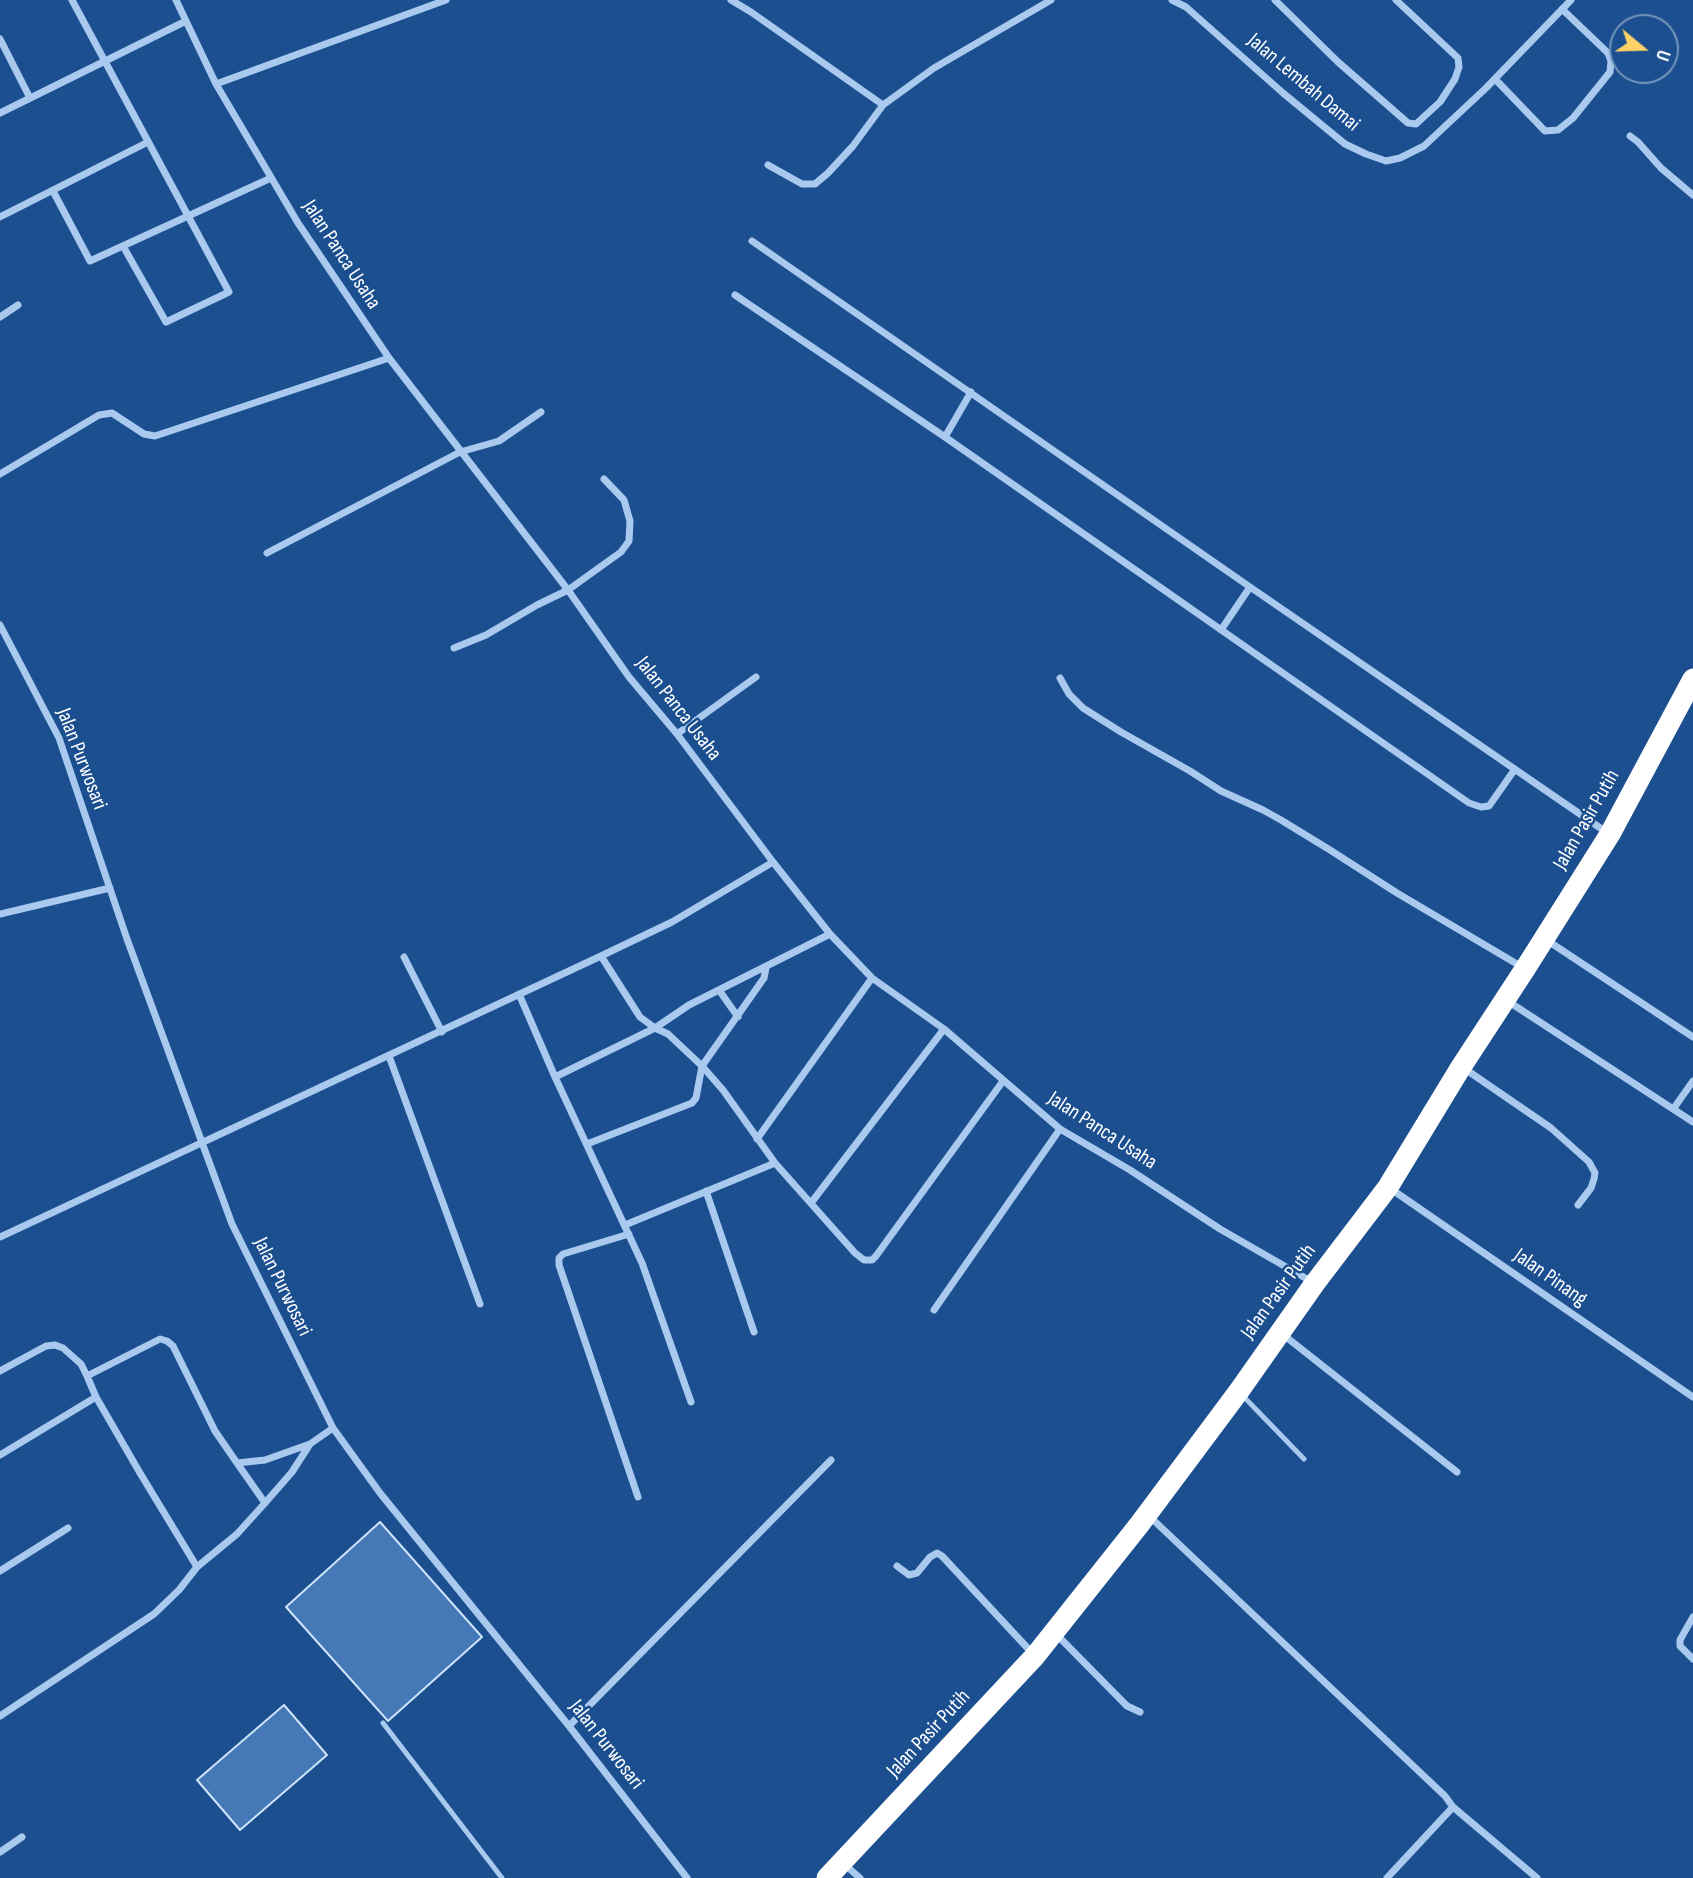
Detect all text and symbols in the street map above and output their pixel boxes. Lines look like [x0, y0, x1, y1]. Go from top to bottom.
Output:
north arrow [1609, 14, 1679, 84]
street label: Jalan Lembah Damai [1242, 29, 1364, 137]
text: U [1650, 47, 1675, 64]
street label: Jalan Panca Usaha [296, 196, 386, 314]
street label: Jalan Panca Usaha [630, 652, 726, 766]
street label: Jalan Purwosari [50, 705, 112, 813]
street label: Jalan Pasir Putih [1548, 766, 1626, 874]
street label: Jalan Panca Usaha [1043, 1086, 1161, 1176]
street label: Jalan Purwosari [247, 1234, 317, 1340]
street label: Jalan Pasir Putih [1236, 1240, 1322, 1344]
street label: Jalan Pinang [1508, 1244, 1592, 1312]
street label: Jalan Pasir Putih [882, 1685, 976, 1783]
street label: Jalan Purwosari [563, 1695, 649, 1795]

